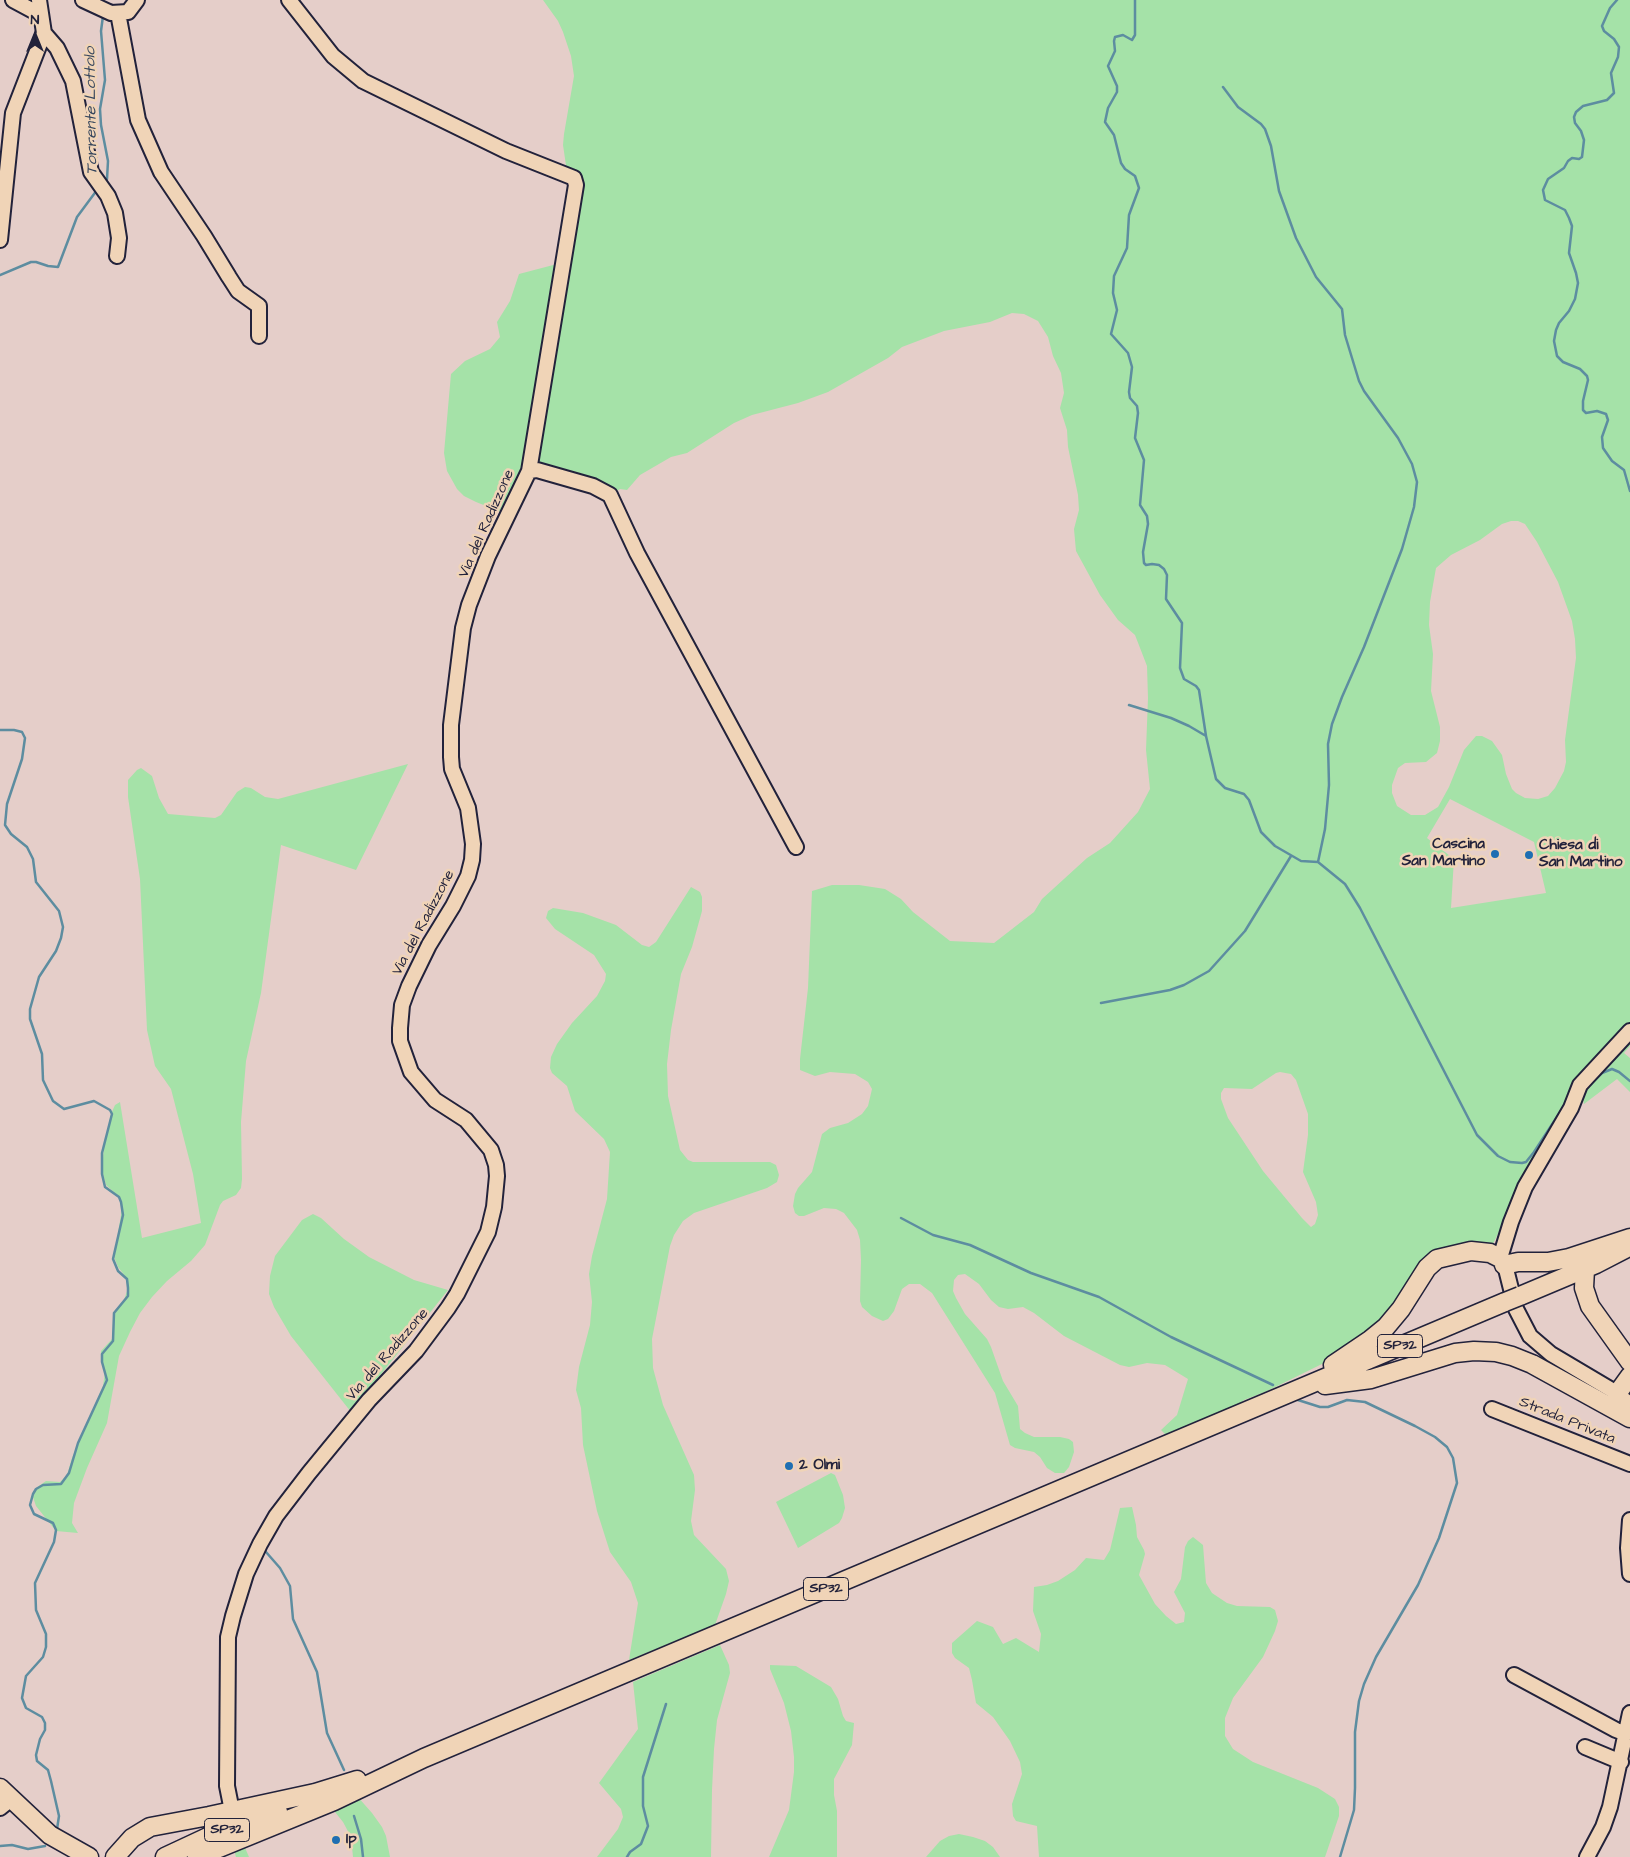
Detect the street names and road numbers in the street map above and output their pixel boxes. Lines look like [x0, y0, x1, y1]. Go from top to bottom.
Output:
street label: Via del Radizzone [455, 467, 519, 581]
street label: Via del Radizzone [389, 867, 459, 979]
street label: Via del Radizzone [343, 1305, 433, 1405]
road number: SP32 [1378, 1334, 1422, 1358]
street label: Strada Privata [1516, 1394, 1618, 1448]
road number: SP32 [804, 1578, 848, 1600]
road number: SP32 [204, 1818, 250, 1842]

